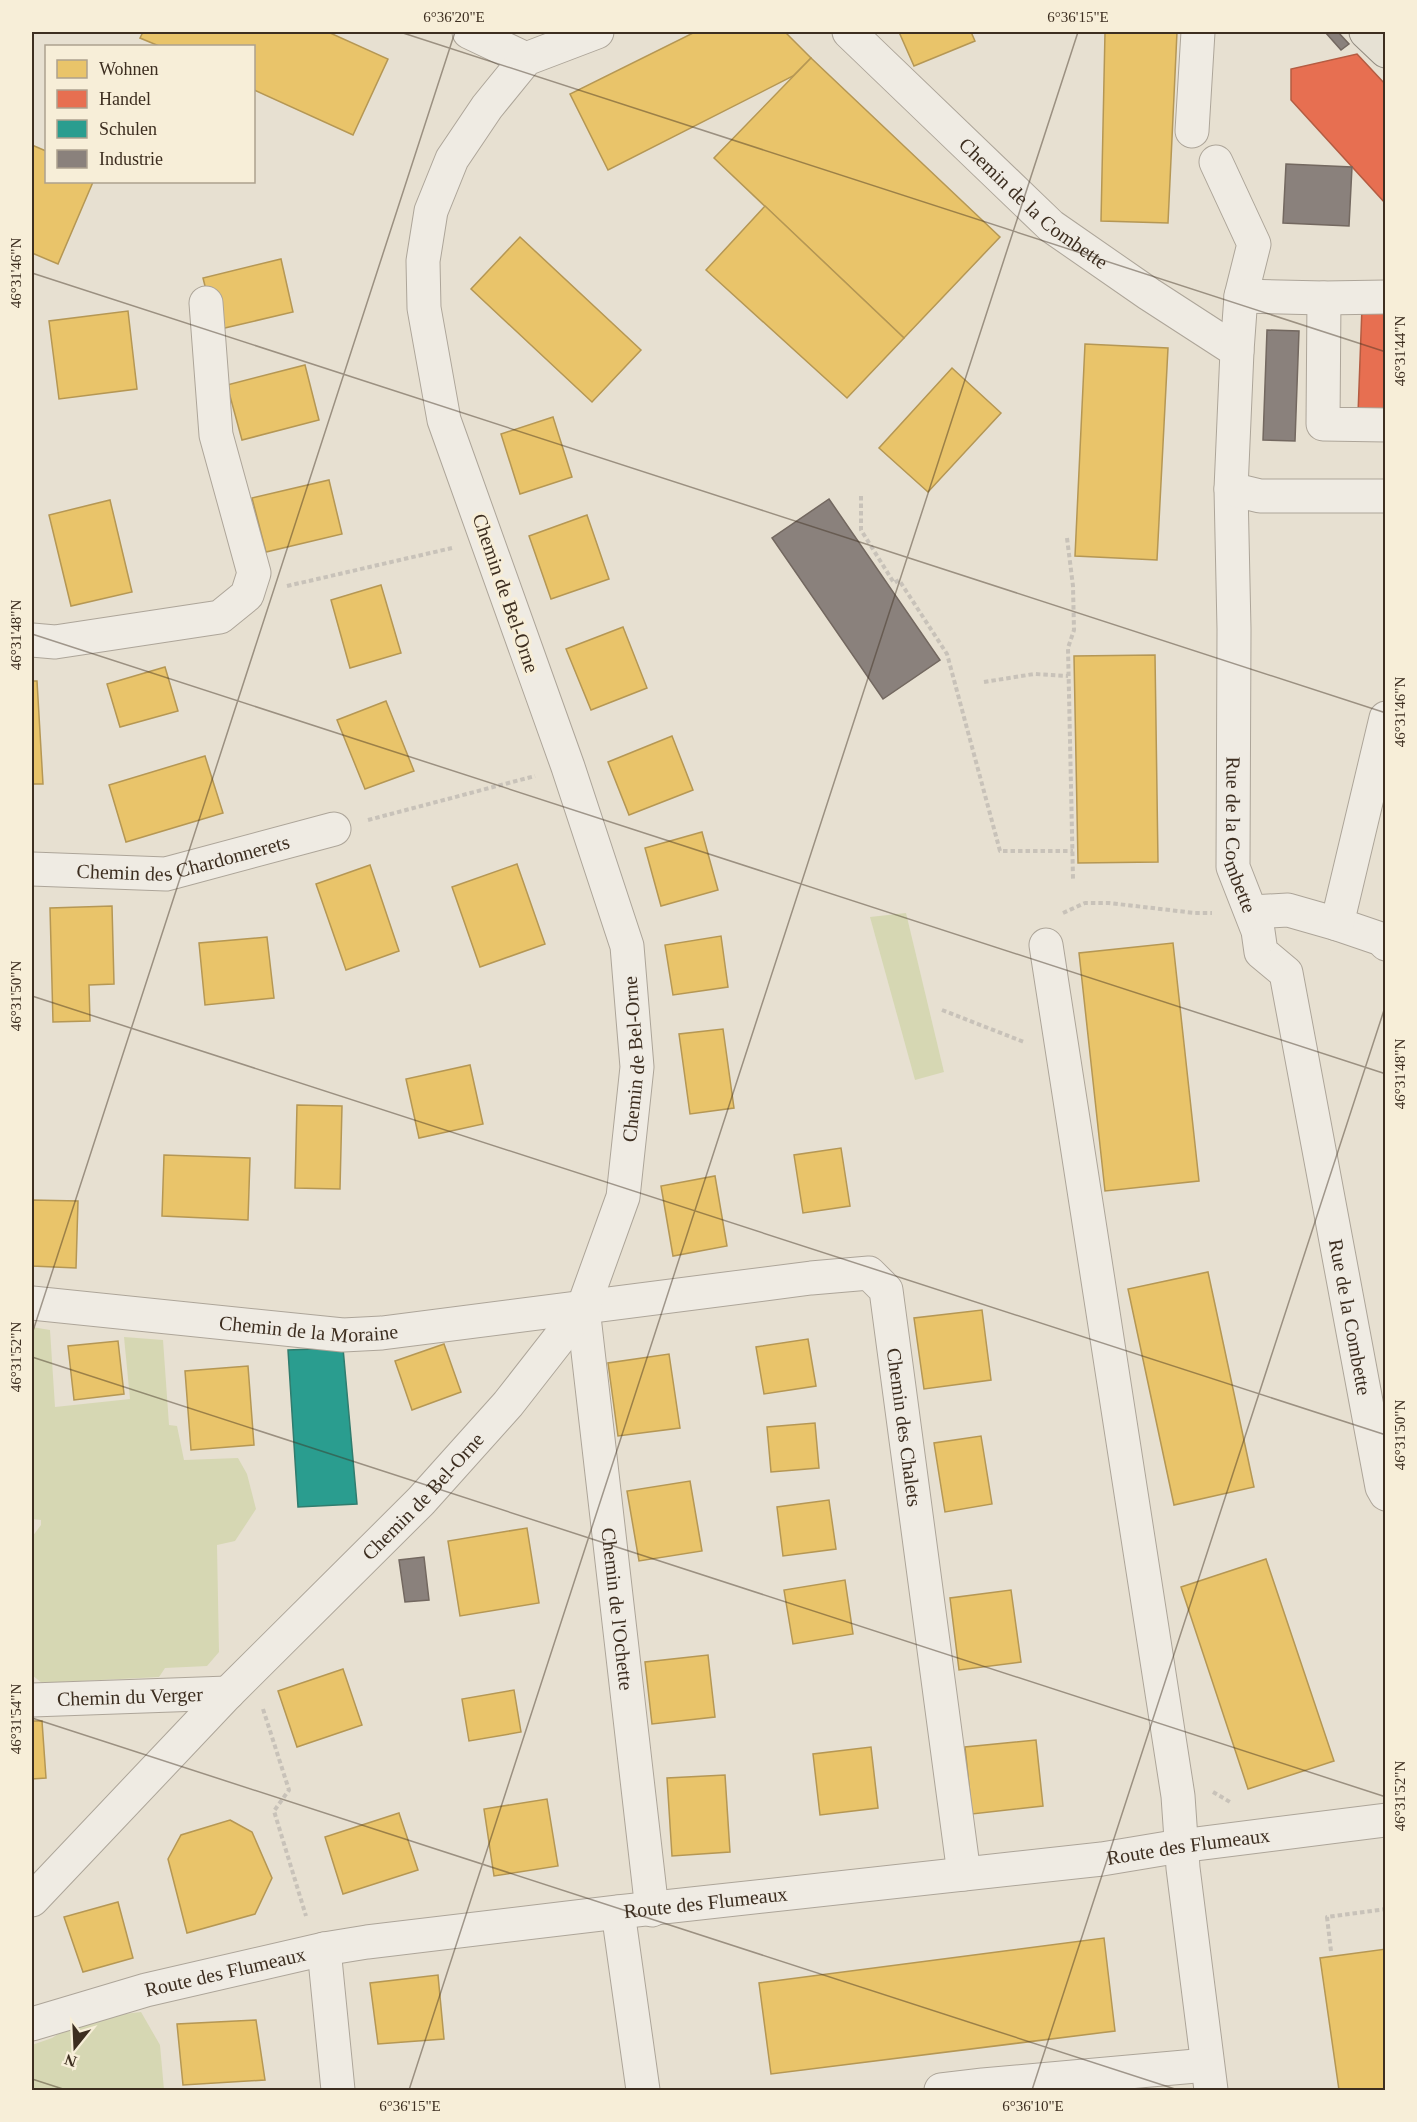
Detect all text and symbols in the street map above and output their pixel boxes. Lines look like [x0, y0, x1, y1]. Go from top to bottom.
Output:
text: 6°36'20"E [423, 9, 485, 25]
text: 6°36'15"E [1047, 9, 1109, 25]
legend [45, 45, 255, 183]
text: Wohnen [99, 59, 159, 79]
text: Handel [99, 89, 151, 109]
text: Schulen [99, 119, 157, 139]
street label: Chemin de la Combette [955, 133, 1112, 273]
text: Industrie [99, 149, 163, 169]
text: 46°31'46"N [8, 238, 24, 308]
text: 46°31'44"N [1392, 316, 1408, 386]
street label: Chemin de Bel-Orne [468, 511, 544, 675]
text: 46°31'48"N [8, 600, 24, 670]
text: 46°31'46"N [1392, 677, 1408, 747]
street label: Rue de la Combette [1220, 756, 1261, 916]
street label: Chemin des Chardonnerets [76, 830, 292, 885]
text: 46°31'50"N [8, 961, 24, 1031]
street label: Chemin de Bel-Orne [618, 975, 648, 1143]
text: 46°31'48"N [1392, 1039, 1408, 1109]
street label: Rue de la Combette [1325, 1237, 1376, 1397]
street label: Chemin de la Moraine [218, 1311, 399, 1346]
text: 46°31'52"N [8, 1322, 24, 1392]
street label: Chemin des Chalets [883, 1347, 926, 1508]
text: 46°31'50"N [1392, 1400, 1408, 1470]
street label: Chemin de Bel-Orne [357, 1428, 488, 1564]
street label: Chemin de l'Ochette [597, 1526, 638, 1692]
street label: Chemin du Verger [57, 1683, 204, 1710]
text: 46°31'54"N [8, 1684, 24, 1754]
text: 46°31'52"N [1392, 1761, 1408, 1831]
street label: Route des Flumeaux [1105, 1824, 1271, 1869]
street label: Route des Flumeaux [623, 1883, 788, 1922]
street label: Route des Flumeaux [142, 1943, 308, 2001]
north arrow [45, 2017, 105, 2077]
text: N [62, 2051, 79, 2071]
text: 6°36'15"E [379, 2098, 441, 2114]
text: 6°36'10"E [1002, 2098, 1064, 2114]

